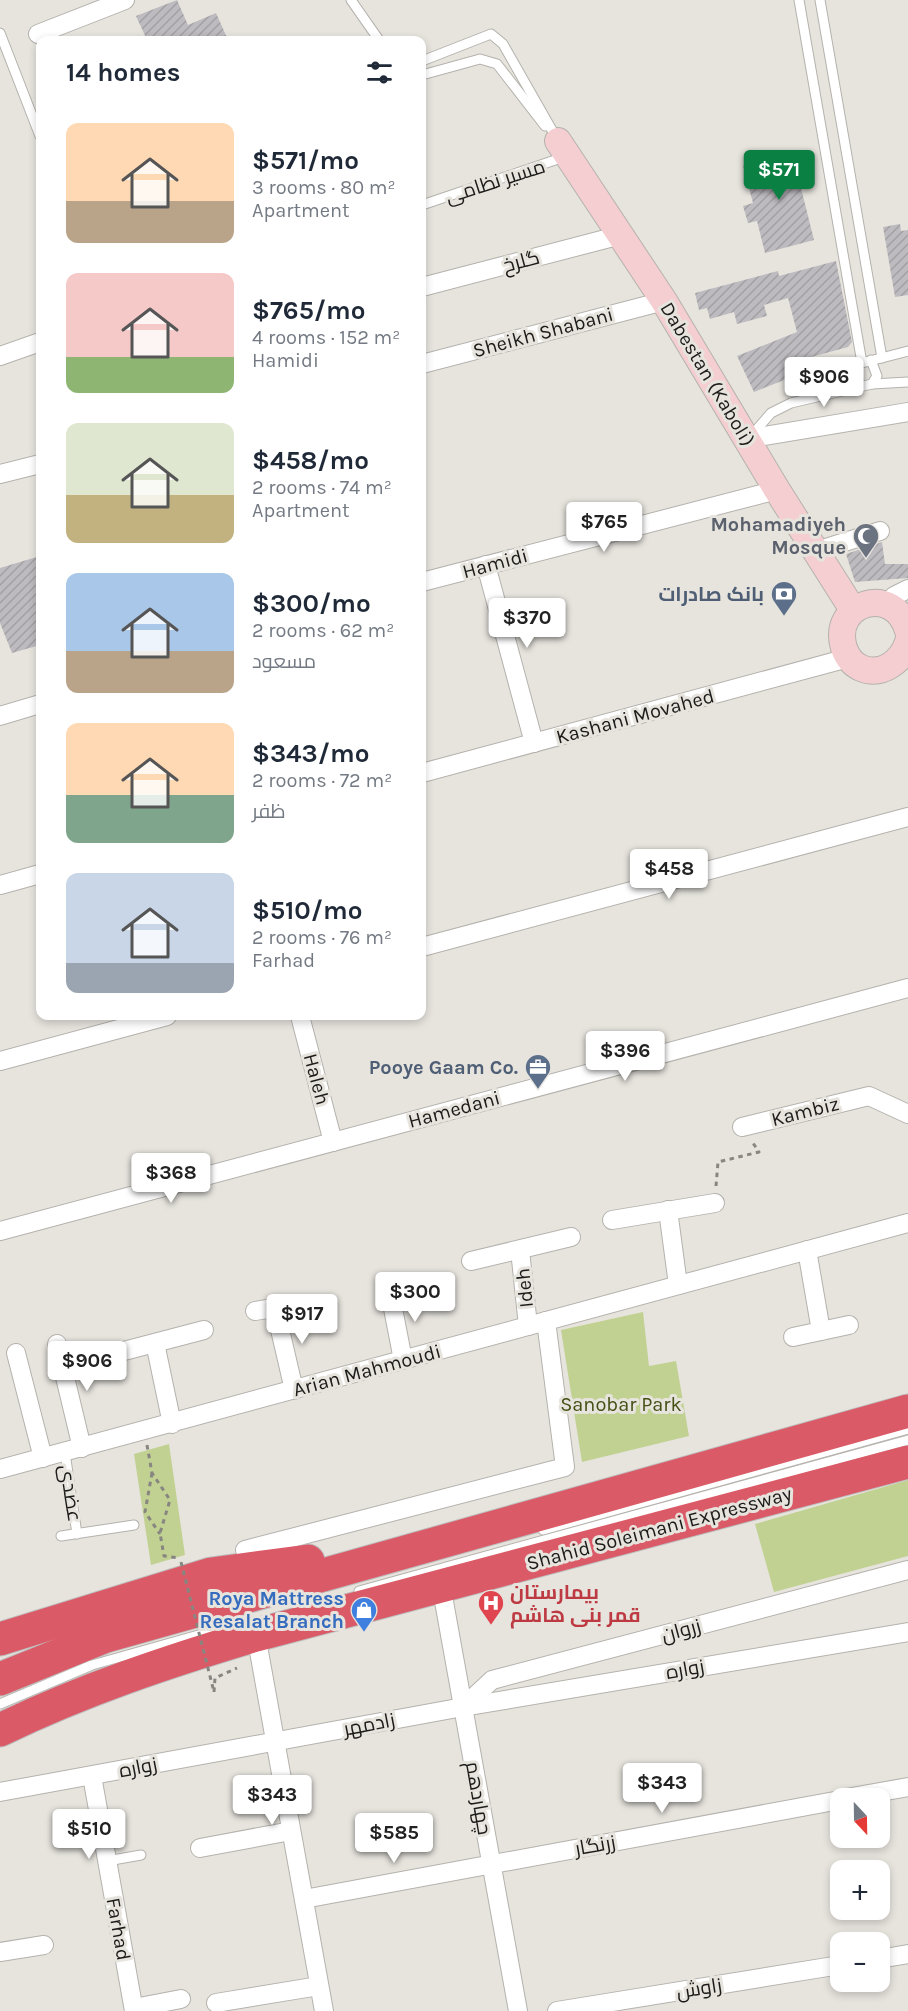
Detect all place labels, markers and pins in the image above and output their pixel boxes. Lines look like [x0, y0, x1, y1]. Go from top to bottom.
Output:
pin: $571 [743, 150, 815, 201]
pin: $906 [788, 357, 860, 408]
pin: $765 [568, 502, 640, 553]
place label: Mohamadiyeh Mosque [710, 513, 846, 559]
mosque icon: Mohamadiyeh Mosque [851, 521, 881, 559]
bank icon: بانک صادرات [769, 579, 799, 617]
place label: بانک صادرات [659, 583, 764, 606]
pin: $370 [491, 598, 563, 649]
pin: $458 [633, 849, 705, 900]
pin: $396 [589, 1031, 661, 1082]
office icon: Pooye Gaam Co. [523, 1052, 553, 1090]
place label: Pooye Gaam Co. [369, 1056, 518, 1079]
pin: $368 [135, 1153, 207, 1204]
pin: $300 [379, 1272, 451, 1323]
pin: $917 [266, 1294, 338, 1345]
pin: $906 [51, 1341, 123, 1392]
place label: بیمارستان قمر بنی هاشم [510, 1581, 641, 1629]
place label: Roya Mattress Resalat Branch [200, 1587, 344, 1633]
hospital icon: بیمارستان قمر بنی هاشم [476, 1588, 506, 1626]
shop icon: Roya Mattress Resalat Branch [349, 1595, 379, 1633]
pin: $343 [626, 1763, 698, 1814]
pin: $343 [236, 1775, 308, 1826]
pin: $510 [53, 1809, 125, 1860]
pin: $585 [358, 1813, 430, 1864]

